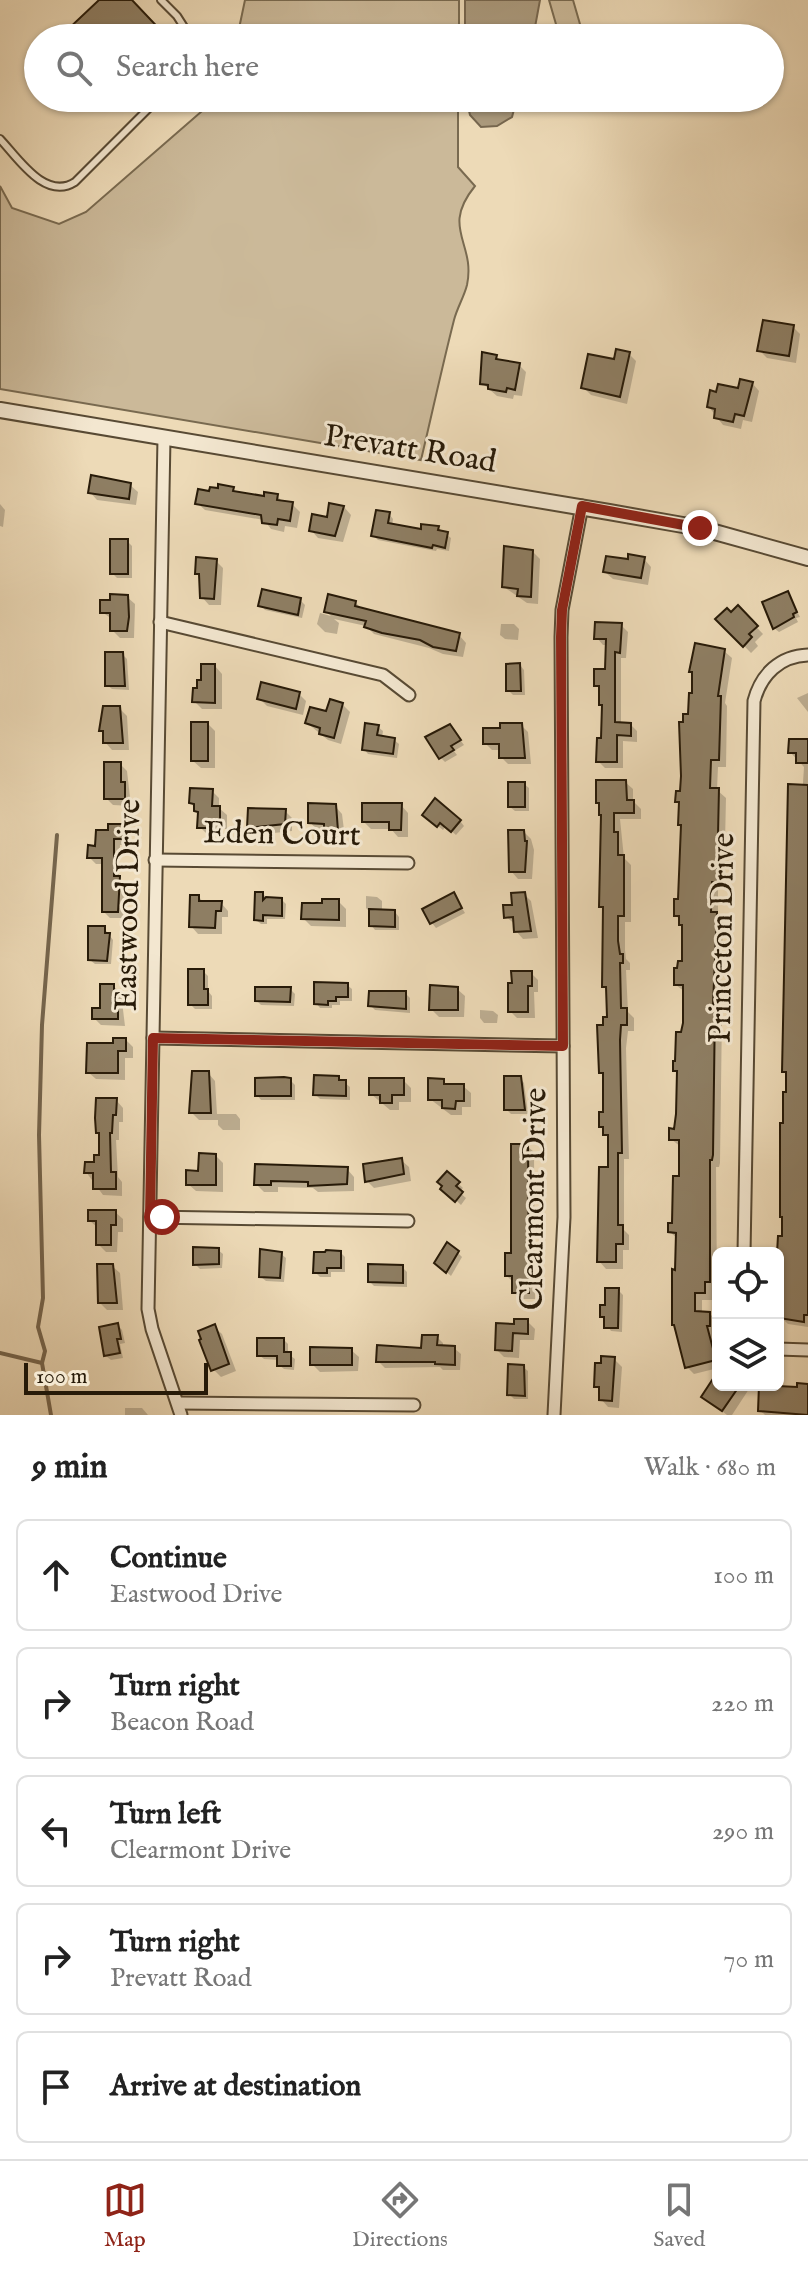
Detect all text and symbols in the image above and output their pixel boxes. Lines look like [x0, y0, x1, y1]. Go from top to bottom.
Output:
search box [24, 24, 784, 112]
icon: search [52, 46, 96, 90]
text: Search here [116, 49, 259, 87]
street label: Prevatt Road [321, 416, 500, 484]
route end [682, 510, 718, 546]
street label: Eastwood Drive [107, 799, 151, 1011]
street label: Eden Court [203, 813, 361, 857]
street label: Princeton Drive [701, 832, 745, 1044]
street label: Clearmont Drive [513, 1087, 557, 1311]
route start [144, 1199, 180, 1235]
map controls [712, 1247, 784, 1391]
button: locate [712, 1247, 784, 1319]
button: layers [712, 1319, 784, 1391]
scale bar [24, 1359, 208, 1395]
text: 100 m [36, 1363, 88, 1391]
text: 9 min [32, 1446, 108, 1489]
text: Walk · 680 m [644, 1451, 776, 1484]
text: Continue [110, 1540, 227, 1578]
icon: ahead [34, 1553, 78, 1597]
text: 100 m [713, 1559, 774, 1592]
text: Eastwood Drive [110, 1578, 282, 1611]
text: Turn right [110, 1668, 240, 1706]
icon: right [34, 1681, 78, 1725]
text: 220 m [711, 1687, 774, 1720]
text: Beacon Road [110, 1706, 254, 1739]
text: Turn left [110, 1796, 221, 1834]
icon: left [34, 1809, 78, 1853]
text: 290 m [712, 1815, 774, 1848]
text: Clearmont Drive [110, 1834, 291, 1867]
text: Turn right [110, 1924, 240, 1962]
icon: right [34, 1937, 78, 1981]
text: 70 m [723, 1943, 774, 1976]
text: Prevatt Road [110, 1962, 252, 1995]
icon: arrive [34, 2065, 78, 2109]
text: Arrive at destination [110, 2068, 361, 2106]
tab: Map [103, 2178, 147, 2254]
tab: Directions [352, 2178, 448, 2254]
tab: Saved [653, 2178, 705, 2254]

